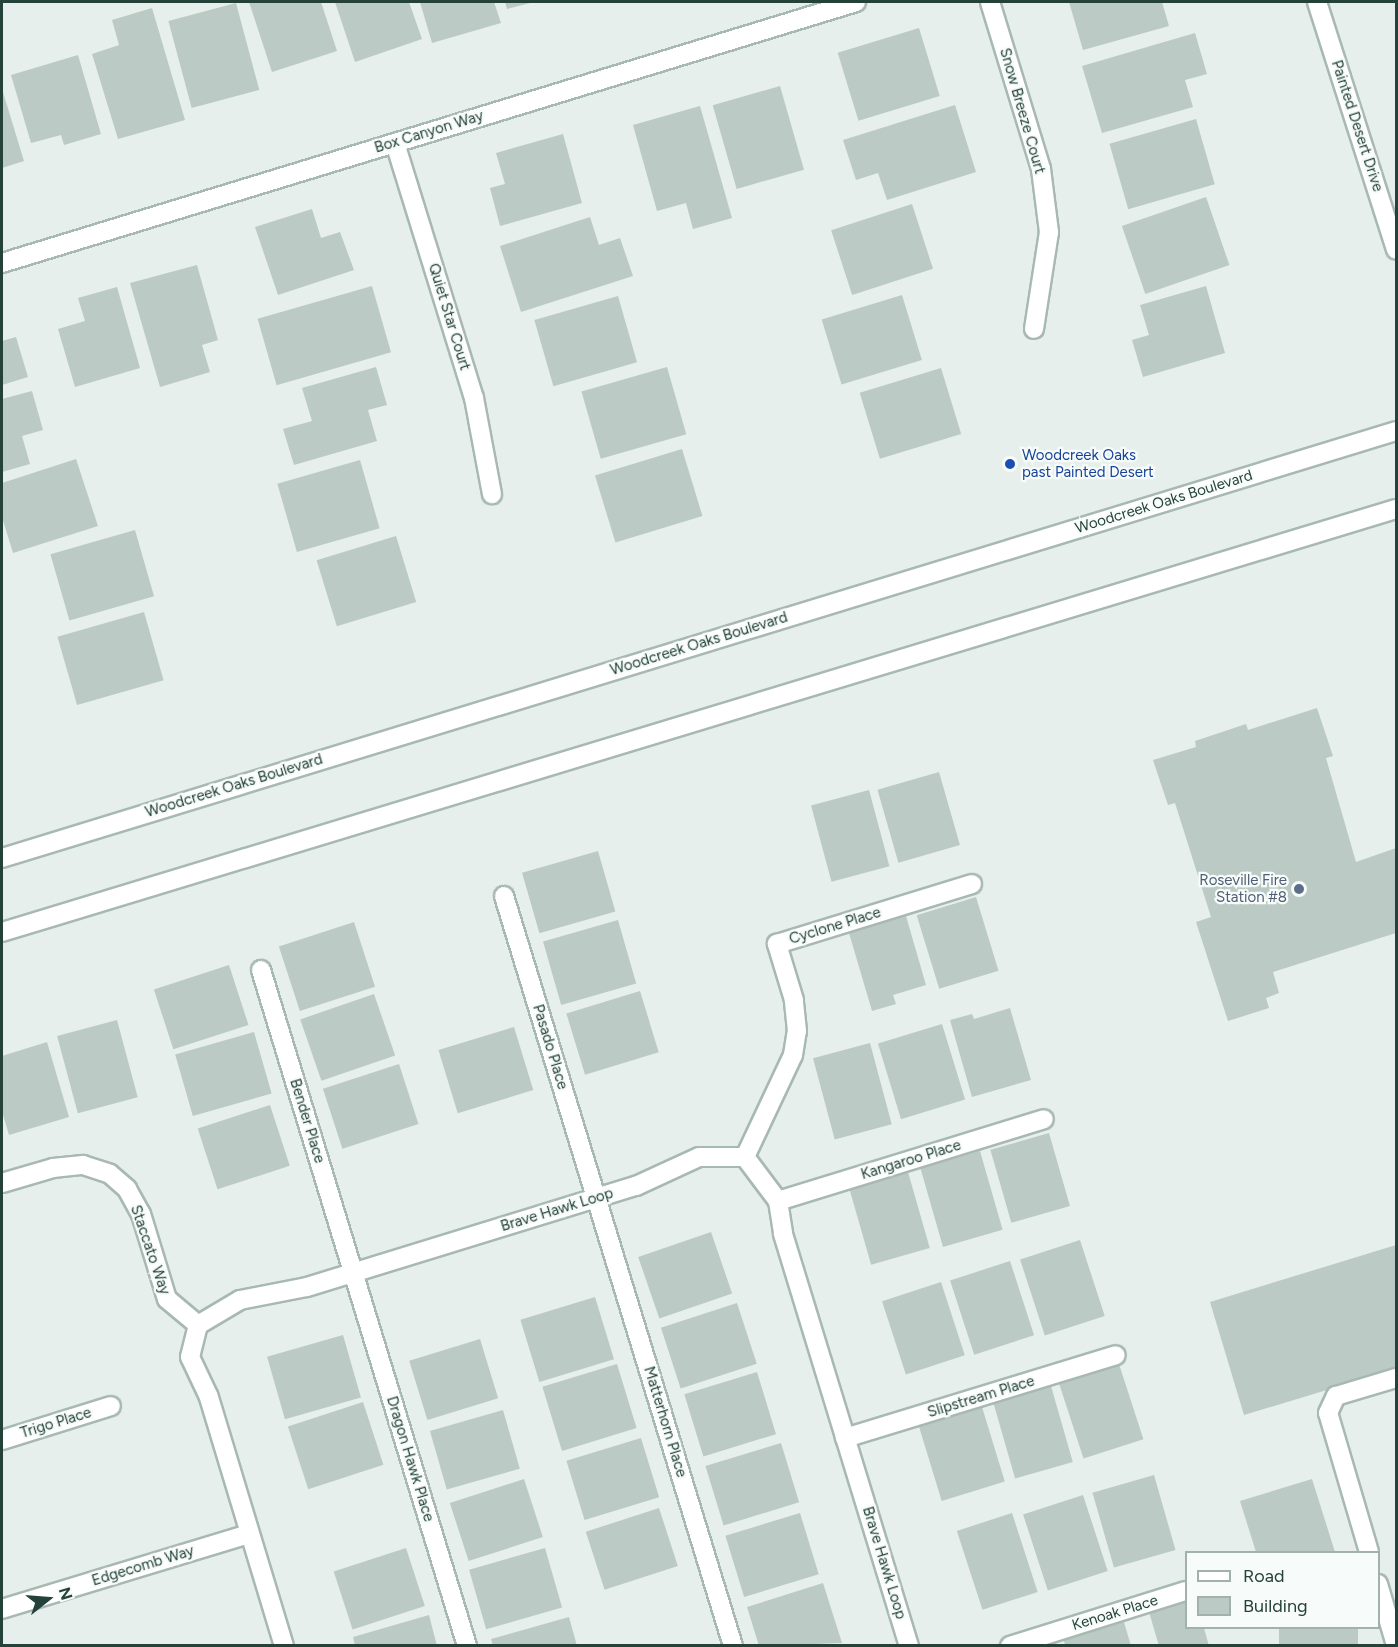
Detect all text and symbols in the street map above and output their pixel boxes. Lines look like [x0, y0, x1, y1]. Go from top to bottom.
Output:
street label: Snow Breeze Court [995, 46, 1049, 176]
street label: Painted Desert Drive [1327, 58, 1387, 194]
street label: Box Canyon Way [372, 107, 486, 157]
street label: Quiet Star Court [424, 261, 474, 373]
place label: Woodcreek Oaks past Painted Desert [1022, 446, 1154, 481]
marker: Woodcreek Oaks past Painted Desert [1003, 457, 1017, 471]
street label: Woodcreek Oaks Boulevard [1073, 466, 1255, 538]
street label: Woodcreek Oaks Boulevard [608, 608, 790, 680]
street label: Woodcreek Oaks Boulevard [143, 750, 325, 822]
place label: Roseville Fire Station #8 [1199, 871, 1287, 906]
marker: Roseville Fire Station #8 [1292, 882, 1306, 896]
street label: Cyclone Place [787, 904, 883, 948]
street label: Pasado Place [529, 1002, 571, 1092]
street label: Bender Place [286, 1077, 328, 1165]
street label: Kangaroo Place [859, 1136, 963, 1184]
street label: Brave Hawk Loop [498, 1184, 616, 1236]
street label: Staccato Way [126, 1203, 174, 1297]
street label: Matterhorn Place [640, 1364, 690, 1480]
street label: Slipstream Place [925, 1372, 1037, 1422]
street label: Dragon Hawk Place [382, 1394, 438, 1524]
street label: Trigo Place [18, 1404, 94, 1442]
street label: Brave Hawk Loop [858, 1504, 910, 1622]
street label: Edgecomb Way [90, 1542, 196, 1590]
legend [1185, 1551, 1380, 1629]
text: Road [1243, 1565, 1284, 1587]
north arrow [18, 1569, 78, 1629]
text: N [55, 1585, 77, 1602]
street label: Kenoak Place [1070, 1591, 1160, 1635]
text: Building [1243, 1595, 1308, 1617]

